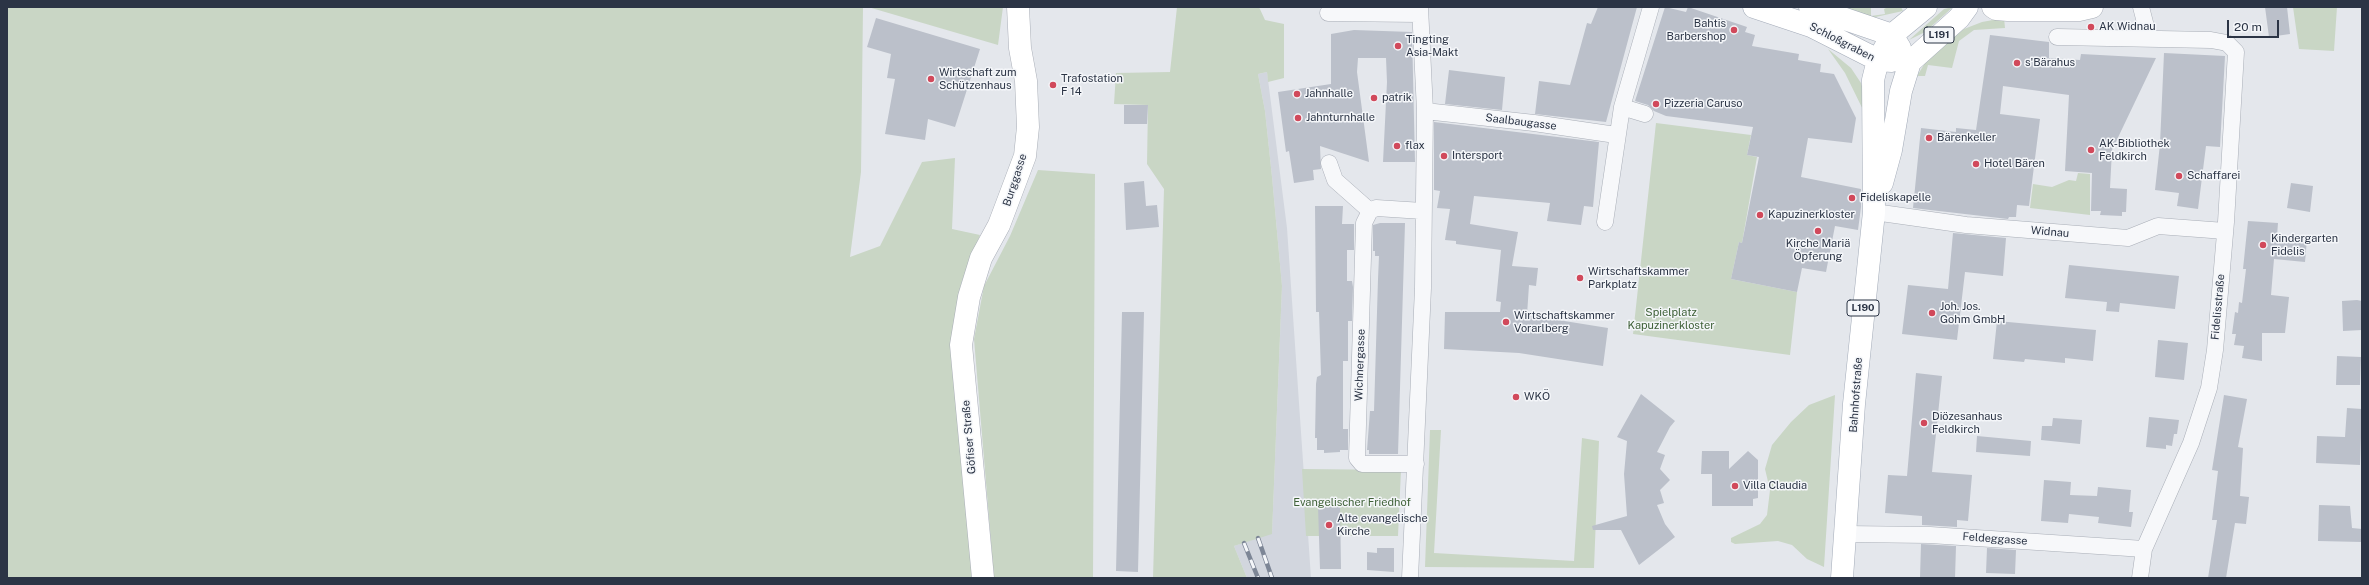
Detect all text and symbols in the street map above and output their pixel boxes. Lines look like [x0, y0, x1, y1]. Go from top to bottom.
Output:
scale bar [2229, 12, 2281, 38]
place label: Bahtis Barbershop [1667, 17, 1726, 43]
street label: Schloßgraben [1807, 20, 1877, 64]
place label: AK Widnau [2099, 20, 2156, 34]
text: 20 m [2234, 20, 2262, 34]
marker: AK Widnau [2086, 22, 2096, 32]
marker: Bahtis Barbershop [1729, 25, 1739, 35]
road number: L191 [1924, 27, 1954, 43]
place label: Tingting Asia-Makt [1406, 33, 1458, 59]
marker: Tingting Asia-Makt [1393, 41, 1403, 51]
place label: s'Bärahus [2025, 56, 2075, 70]
marker: s'Bärahus [2012, 58, 2022, 68]
place label: Wirtschaft zum Schützenhaus [939, 66, 1017, 92]
place label: Trafostation F 14 [1061, 72, 1123, 98]
marker: Wirtschaft zum Schützenhaus [926, 74, 936, 84]
marker: Trafostation F 14 [1048, 80, 1058, 90]
place label: Jahnhalle [1305, 87, 1353, 101]
marker: Jahnhalle [1292, 89, 1302, 99]
place label: patrik [1382, 91, 1412, 105]
marker: patrik [1369, 93, 1379, 103]
place label: Pizzeria Caruso [1664, 97, 1742, 111]
marker: Pizzeria Caruso [1651, 99, 1661, 109]
place label: Jahnturnhalle [1306, 111, 1375, 125]
street label: Saalbaugasse [1485, 111, 1557, 133]
marker: Jahnturnhalle [1293, 113, 1303, 123]
place label: Bärenkeller [1937, 131, 1996, 145]
marker: Bärenkeller [1924, 133, 1934, 143]
place label: AK-Bibliothek Feldkirch [2099, 137, 2170, 163]
place label: flax [1405, 139, 1425, 153]
marker: flax [1392, 141, 1402, 151]
marker: AK-Bibliothek Feldkirch [2086, 145, 2096, 155]
place label: Intersport [1452, 149, 1503, 163]
marker: Intersport [1439, 151, 1449, 161]
street label: Burggasse [1000, 152, 1030, 208]
place label: Hotel Bären [1984, 157, 2045, 171]
marker: Hotel Bären [1971, 159, 1981, 169]
place label: Schaffarei [2187, 169, 2240, 183]
marker: Schaffarei [2174, 171, 2184, 181]
place label: Fideliskapelle [1860, 191, 1931, 205]
marker: Fideliskapelle [1847, 193, 1857, 203]
place label: Kapuzinerkloster [1768, 208, 1855, 222]
marker: Kapuzinerkloster [1755, 210, 1765, 220]
street label: Widnau [2030, 224, 2070, 240]
marker: Kirche Mariä Öpferung [1813, 226, 1823, 236]
place label: Kindergarten Fidelis [2271, 232, 2338, 258]
place label: Kirche Mariä Öpferung [1786, 237, 1850, 263]
marker: Kindergarten Fidelis [2258, 240, 2268, 250]
place label: Wirtschaftskammer Parkplatz [1588, 265, 1689, 291]
marker: Wirtschaftskammer Parkplatz [1575, 273, 1585, 283]
street label: Fidelisstraße [2209, 273, 2227, 341]
road number: L190 [1847, 300, 1879, 316]
place label: Joh. Jos. Gohm GmbH [1940, 300, 2005, 326]
park label: Spielplatz Kapuzinerkloster [1628, 306, 1714, 332]
marker: Joh. Jos. Gohm GmbH [1927, 308, 1937, 318]
place label: Wirtschaftskammer Vorarlberg [1514, 309, 1615, 335]
marker: Wirtschaftskammer Vorarlberg [1501, 317, 1511, 327]
street label: Wichnergasse [1352, 329, 1368, 401]
street label: Bahnhofstraße [1847, 357, 1865, 433]
place label: WKÖ [1524, 390, 1550, 404]
marker: WKÖ [1511, 392, 1521, 402]
street label: Göfiser Straße [959, 399, 979, 475]
place label: Diözesanhaus Feldkirch [1932, 410, 2002, 436]
marker: Diözesanhaus Feldkirch [1919, 418, 1929, 428]
place label: Villa Claudia [1743, 479, 1807, 493]
marker: Villa Claudia [1730, 481, 1740, 491]
park label: Evangelischer Friedhof [1293, 496, 1411, 510]
place label: Alte evangelische Kirche [1337, 512, 1428, 538]
marker: Alte evangelische Kirche [1324, 520, 1334, 530]
street label: Feldeggasse [1962, 530, 2028, 548]

